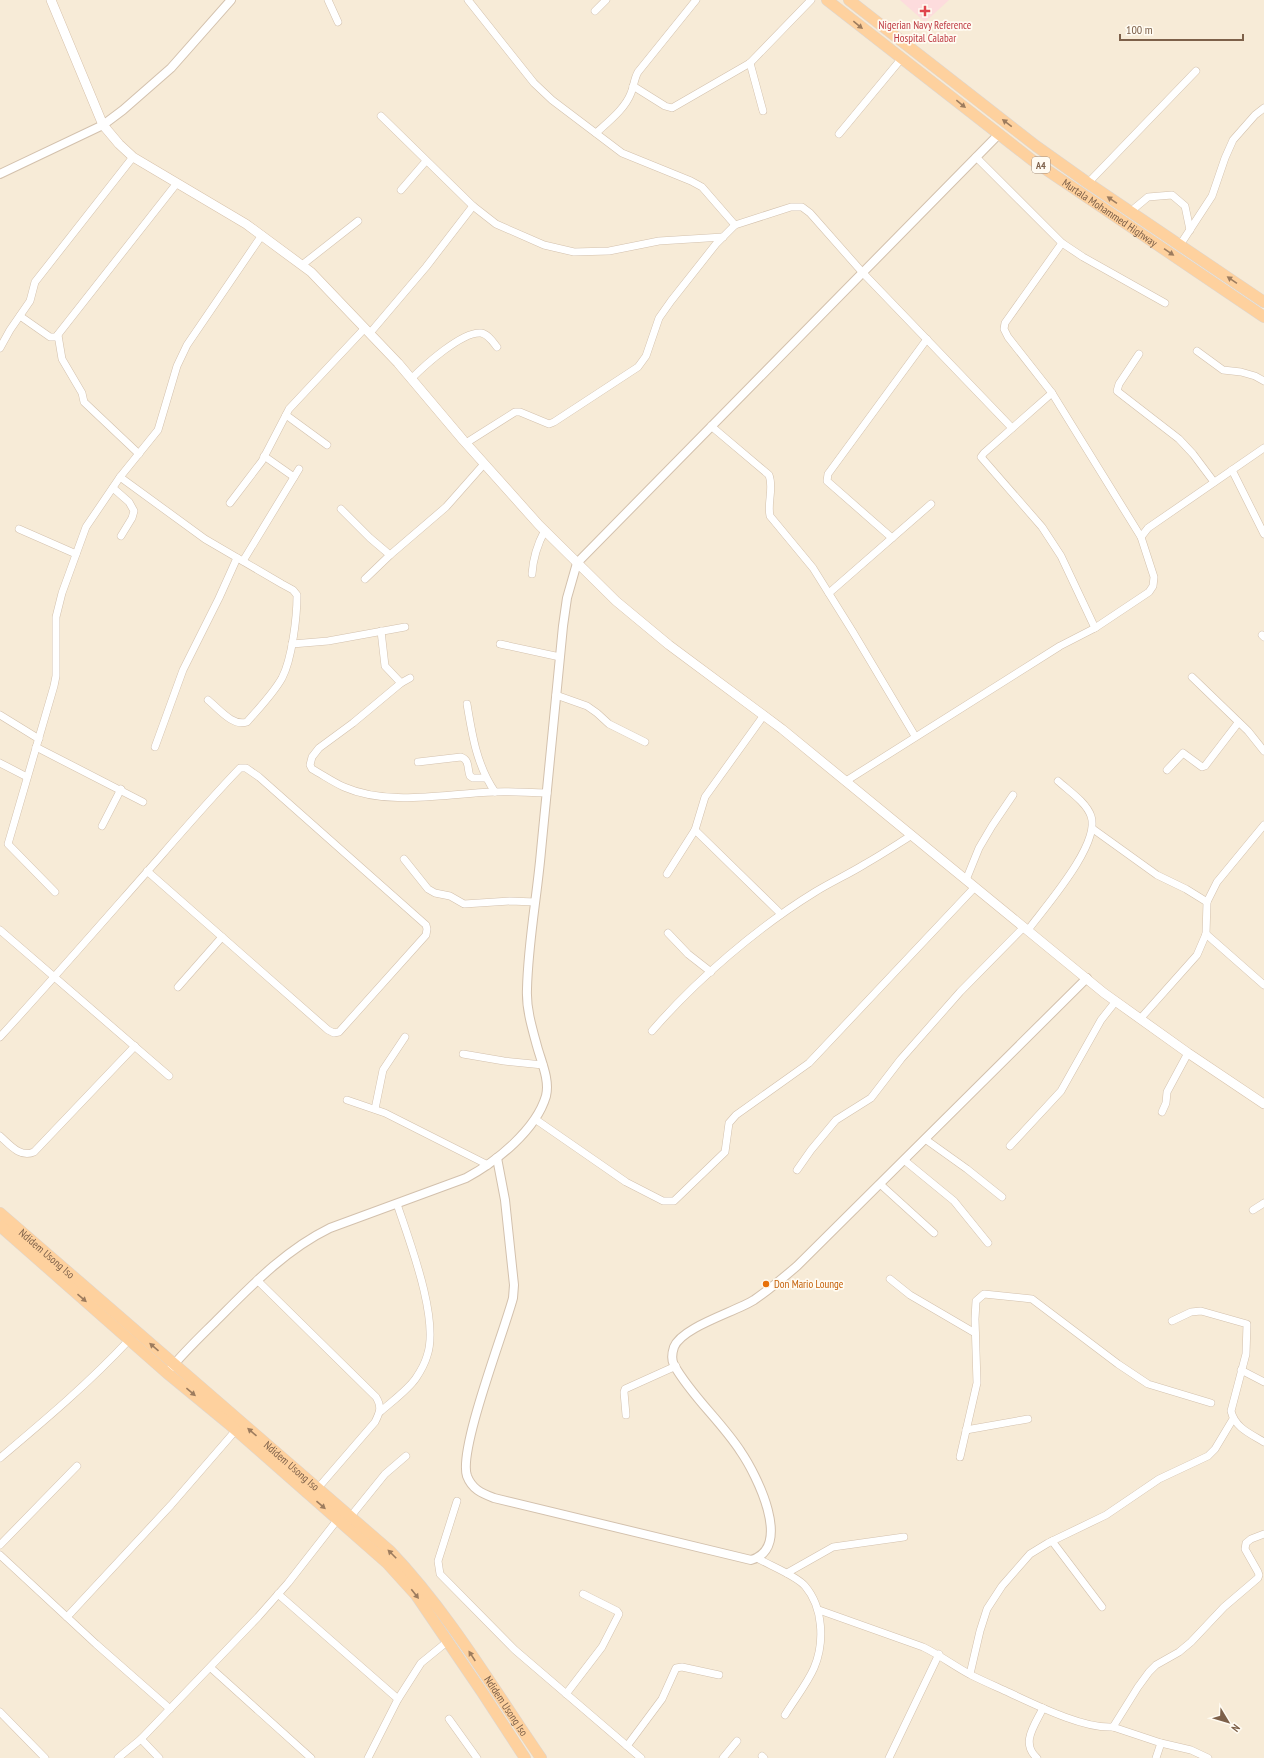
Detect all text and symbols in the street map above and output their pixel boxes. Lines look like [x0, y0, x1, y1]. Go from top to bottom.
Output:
marker: Nigerian Navy Reference Hospital Calabar [919, 5, 931, 17]
scale bar [1120, 16, 1243, 42]
place label: Nigerian Navy Reference Hospital Calabar [879, 18, 972, 45]
one-way arrow [852, 20, 863, 29]
text: 100 m [1126, 22, 1153, 37]
one-way arrow [955, 99, 966, 108]
one-way arrow [1002, 119, 1013, 128]
road number: A4 [1032, 157, 1050, 173]
street label: Murtala Mohammed Highway [1060, 176, 1161, 250]
one-way arrow [1107, 196, 1118, 204]
one-way arrow [1164, 248, 1174, 256]
one-way arrow [1226, 276, 1237, 284]
street label: Ndidem Usong Iso [16, 1226, 78, 1282]
place label: Don Mario Lounge [774, 1277, 844, 1291]
marker: Don Mario Lounge [761, 1279, 771, 1289]
one-way arrow [77, 1294, 87, 1303]
one-way arrow [148, 1342, 159, 1351]
one-way arrow [185, 1388, 196, 1397]
one-way arrow [247, 1427, 257, 1436]
street label: Ndidem Usong Iso [261, 1438, 323, 1494]
one-way arrow [316, 1500, 326, 1509]
one-way arrow [387, 1549, 397, 1559]
one-way arrow [411, 1589, 420, 1600]
one-way arrow [469, 1650, 476, 1662]
street label: Ndidem Usong Iso [481, 1673, 531, 1739]
north arrow [1208, 1702, 1248, 1742]
text: N [1229, 1722, 1243, 1735]

